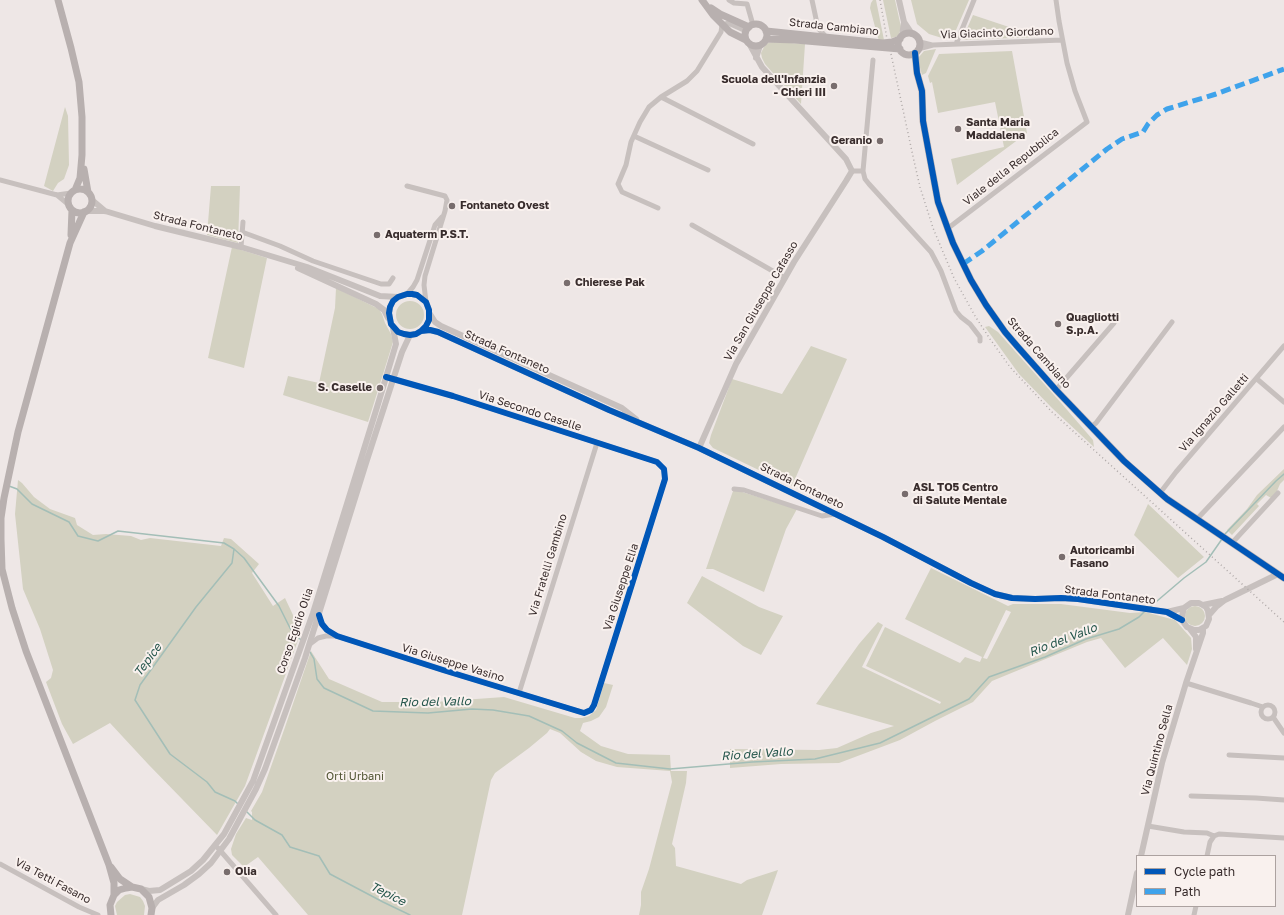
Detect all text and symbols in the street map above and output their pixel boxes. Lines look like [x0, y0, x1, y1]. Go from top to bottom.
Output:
street label: Strada Cambiano [789, 16, 879, 38]
street label: Via Giacinto Giordano [940, 24, 1054, 42]
place label: Scuola dell'Infanzia - Chieri III [721, 73, 826, 99]
marker: Scuola dell'Infanzia - Chieri III [829, 81, 839, 91]
place label: Santa Maria Maddalena [966, 116, 1030, 142]
marker: Santa Maria Maddalena [953, 124, 963, 134]
street label: Viale della Repubblica [961, 126, 1061, 208]
place label: Geranio [831, 134, 872, 148]
marker: Geranio [875, 136, 885, 146]
place label: Fontaneto Ovest [460, 199, 549, 213]
marker: Fontaneto Ovest [447, 201, 457, 211]
street label: Strada Fontaneto [152, 208, 244, 244]
place label: Aquaterm P.S.T. [385, 228, 469, 242]
marker: Aquaterm P.S.T. [372, 230, 382, 240]
street label: Via San Giuseppe Cafasso [721, 239, 801, 363]
place label: Chierese Pak [575, 276, 645, 290]
marker: Chierese Pak [562, 278, 572, 288]
place label: Quagliotti S.p.A. [1066, 311, 1119, 337]
street label: Strada Cambiano [1004, 315, 1074, 391]
marker: Quagliotti S.p.A. [1053, 319, 1063, 329]
street label: Strada Fontaneto [462, 327, 552, 377]
street label: Via Ignazio Galletti [1176, 371, 1252, 455]
place label: S. Caselle [318, 381, 372, 395]
marker: S. Caselle [375, 383, 385, 393]
street label: Via Secondo Caselle [477, 388, 583, 434]
street label: Strada Fontaneto [758, 460, 846, 512]
place label: ASL TO5 Centro di Salute Mentale [913, 481, 1007, 507]
marker: ASL TO5 Centro di Salute Mentale [900, 489, 910, 499]
street label: Via Fratelli Gambino [526, 512, 570, 618]
street label: Via Giuseppe Elia [601, 542, 641, 632]
place label: Autoricambi Fasano [1070, 544, 1135, 570]
marker: Autoricambi Fasano [1057, 552, 1067, 562]
street label: Strada Fontaneto [1064, 583, 1156, 607]
street label: Corso Egidio Olia [274, 586, 316, 676]
water label: Rio del Vallo [1027, 620, 1099, 660]
water label: Tepice [131, 641, 165, 679]
street label: Via Giuseppe Vasino [400, 641, 506, 685]
water label: Rio del Vallo [399, 694, 471, 710]
street label: Via Quintino Sella [1138, 703, 1176, 797]
water label: Rio del Vallo [721, 744, 793, 764]
park label: Orti Urbani [326, 770, 384, 784]
street label: Via Tetti Fasano [13, 855, 93, 907]
legend [1136, 855, 1276, 907]
text: Cycle path [1174, 864, 1235, 879]
place label: Olia [235, 865, 257, 879]
marker: Olia [222, 867, 232, 877]
water label: Tepice [368, 879, 408, 909]
text: Path [1174, 884, 1201, 899]

